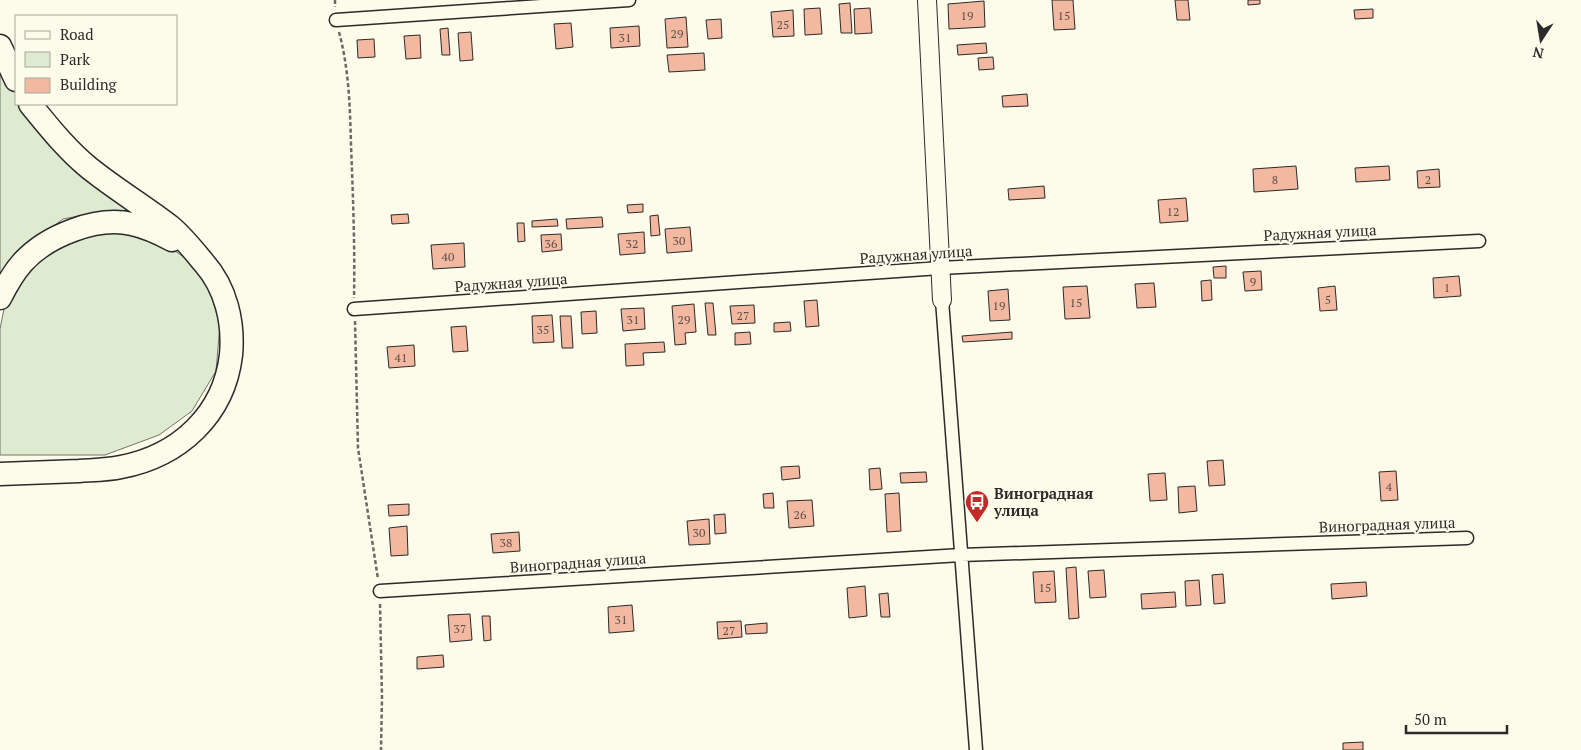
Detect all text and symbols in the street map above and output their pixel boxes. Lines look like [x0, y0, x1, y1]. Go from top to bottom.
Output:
house number: 19 [961, 8, 973, 23]
house number: 15 [1058, 8, 1070, 23]
legend [15, 15, 178, 105]
north arrow [1516, 15, 1566, 65]
house number: 25 [777, 17, 789, 32]
text: Road [60, 24, 93, 44]
house number: 29 [671, 26, 683, 41]
house number: 31 [619, 30, 631, 45]
text: N [1531, 43, 1545, 64]
text: Park [60, 49, 90, 69]
text: Building [60, 74, 118, 94]
house number: 8 [1272, 172, 1278, 187]
house number: 2 [1425, 172, 1431, 187]
house number: 12 [1167, 204, 1179, 219]
street label: Радужная улица [1263, 219, 1377, 245]
house number: 30 [673, 233, 685, 248]
house number: 36 [545, 236, 558, 251]
house number: 32 [626, 236, 638, 251]
street label: Радужная улица [859, 240, 974, 268]
house number: 40 [442, 249, 454, 264]
street label: Радужная улица [454, 268, 569, 296]
house number: 9 [1250, 274, 1256, 289]
house number: 1 [1444, 280, 1450, 295]
house number: 5 [1325, 292, 1331, 307]
house number: 15 [1070, 295, 1082, 310]
house number: 19 [993, 298, 1005, 313]
house number: 27 [737, 308, 749, 323]
house number: 31 [627, 312, 639, 327]
house number: 29 [678, 312, 690, 327]
house number: 35 [537, 322, 549, 337]
house number: 41 [395, 350, 407, 365]
house number: 4 [1386, 479, 1393, 494]
place label: Виноградная улица [993, 483, 1094, 520]
bus stop icon: Виноградная улица [964, 489, 990, 523]
house number: 26 [794, 507, 807, 522]
street label: Виноградная улица [1318, 512, 1456, 536]
house number: 30 [693, 525, 705, 540]
house number: 38 [500, 535, 512, 550]
street label: Виноградная улица [509, 547, 647, 577]
house number: 15 [1039, 580, 1051, 595]
house number: 31 [615, 612, 627, 627]
house number: 37 [454, 621, 466, 636]
house number: 27 [723, 623, 735, 638]
scale bar [1406, 702, 1507, 734]
text: 50 m [1414, 709, 1447, 729]

